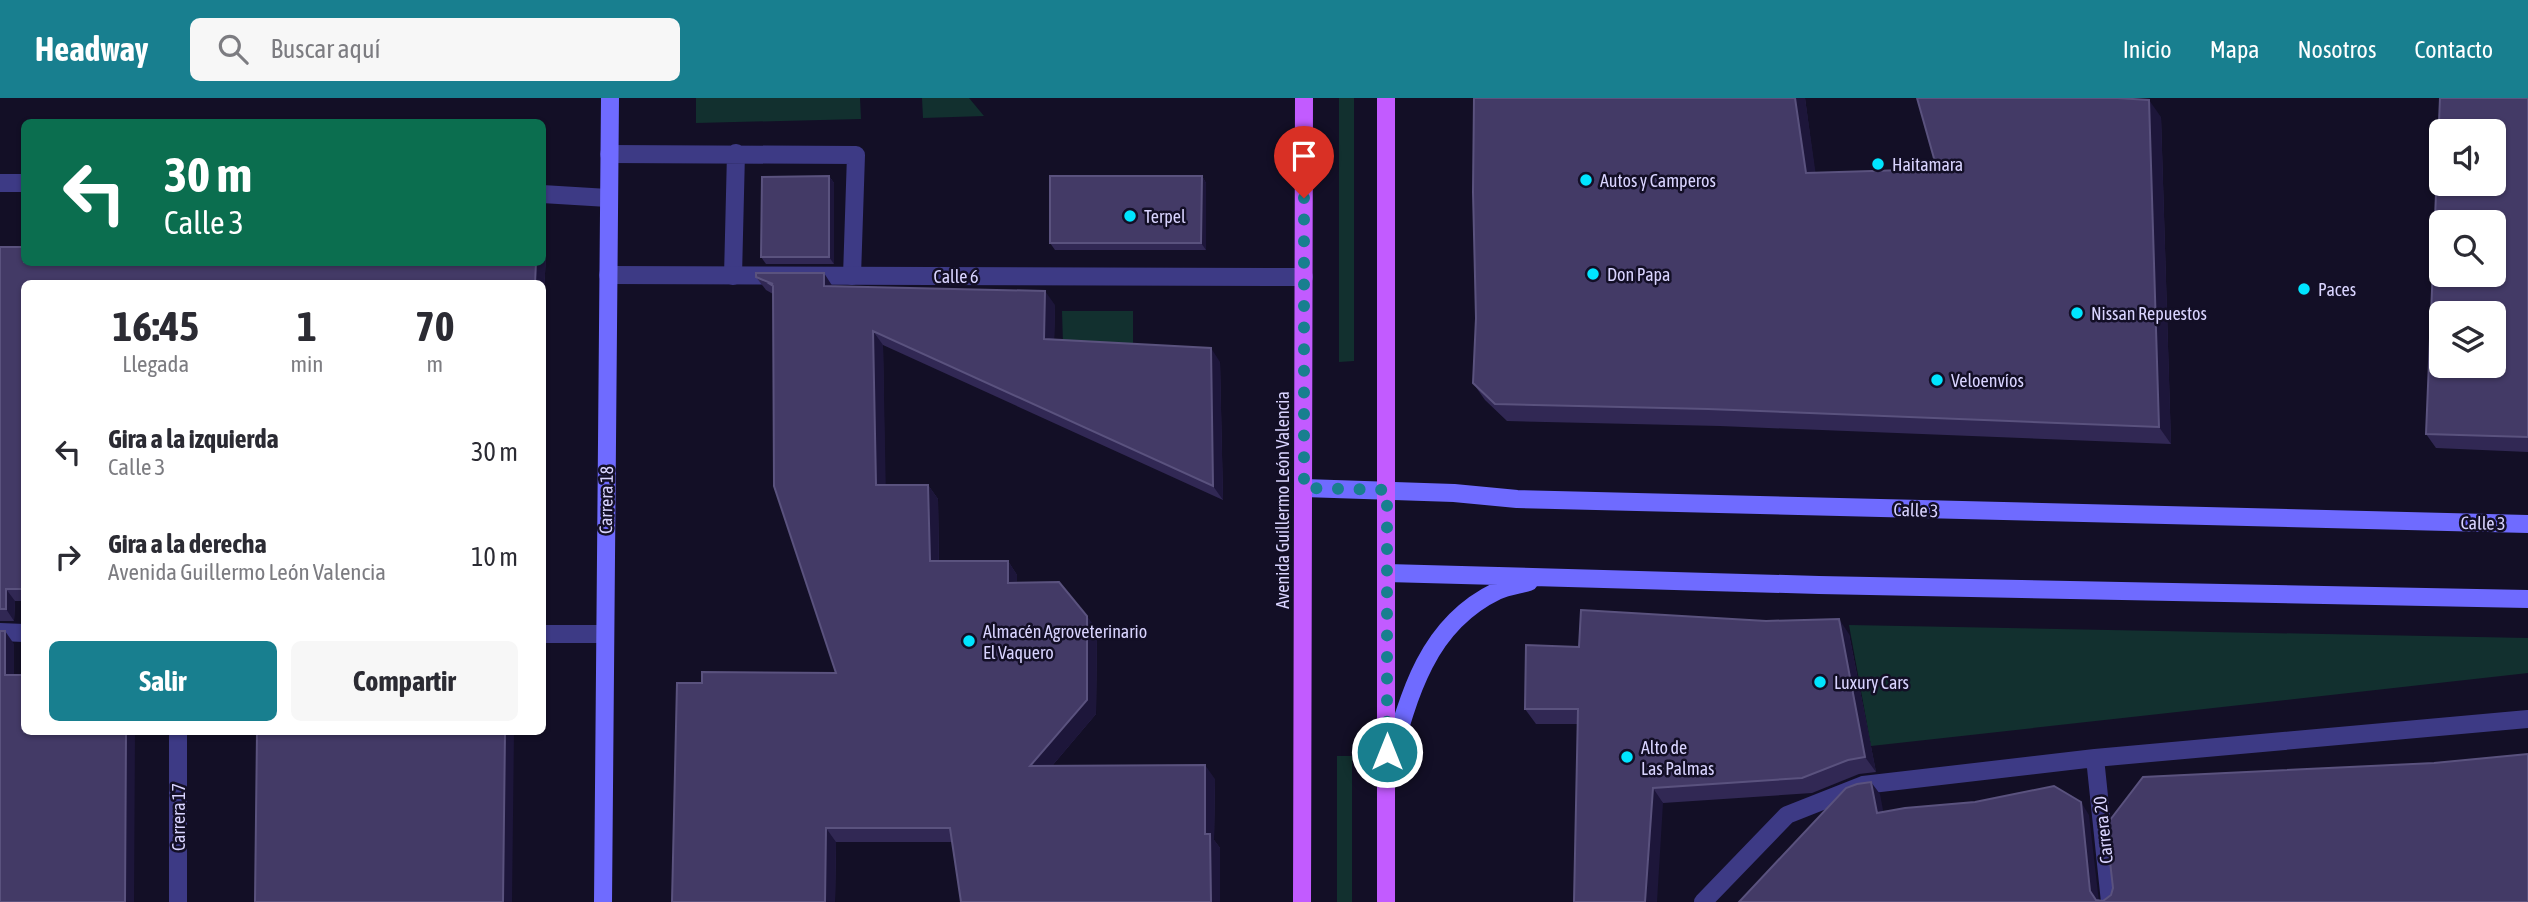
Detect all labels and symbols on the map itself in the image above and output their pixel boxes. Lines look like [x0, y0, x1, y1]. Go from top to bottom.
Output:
pin [1274, 126, 1334, 198]
place label: Haitamara [1892, 154, 1963, 175]
marker: Haitamara [1870, 156, 1886, 172]
place label: Autos y Camperos [1600, 170, 1716, 191]
marker: Autos y Camperos [1578, 172, 1594, 188]
place label: Terpel [1144, 206, 1186, 227]
marker: Terpel [1122, 208, 1138, 224]
place label: Don Papa [1607, 264, 1670, 285]
street label: Calle 6 [934, 266, 978, 287]
marker: Don Papa [1585, 266, 1601, 282]
place label: Paces [2318, 279, 2356, 300]
marker: Paces [2296, 281, 2312, 297]
place label: Nissan Repuestos [2091, 303, 2207, 324]
marker: Nissan Repuestos [2069, 305, 2085, 321]
place label: Veloenvíos [1951, 370, 2024, 391]
marker: Veloenvíos [1929, 372, 1945, 388]
street label: Avenida Guillermo León Valencia [1272, 391, 1293, 609]
street label: Carrera 18 [595, 466, 617, 534]
street label: Calle 3 [1893, 499, 1939, 521]
street label: Calle 3 [2460, 512, 2506, 534]
place label: Almacén Agroveterinario El Vaquero [983, 621, 1147, 663]
marker: Almacén Agroveterinario El Vaquero [961, 633, 977, 649]
place label: Luxury Cars [1834, 672, 1909, 693]
marker: Luxury Cars [1812, 674, 1828, 690]
position arrow [1350, 715, 1424, 789]
place label: Alto de Las Palmas [1641, 737, 1714, 779]
marker: Alto de Las Palmas [1619, 749, 1635, 765]
street label: Carrera 17 [168, 783, 189, 851]
street label: Carrera 20 [2089, 795, 2117, 865]

